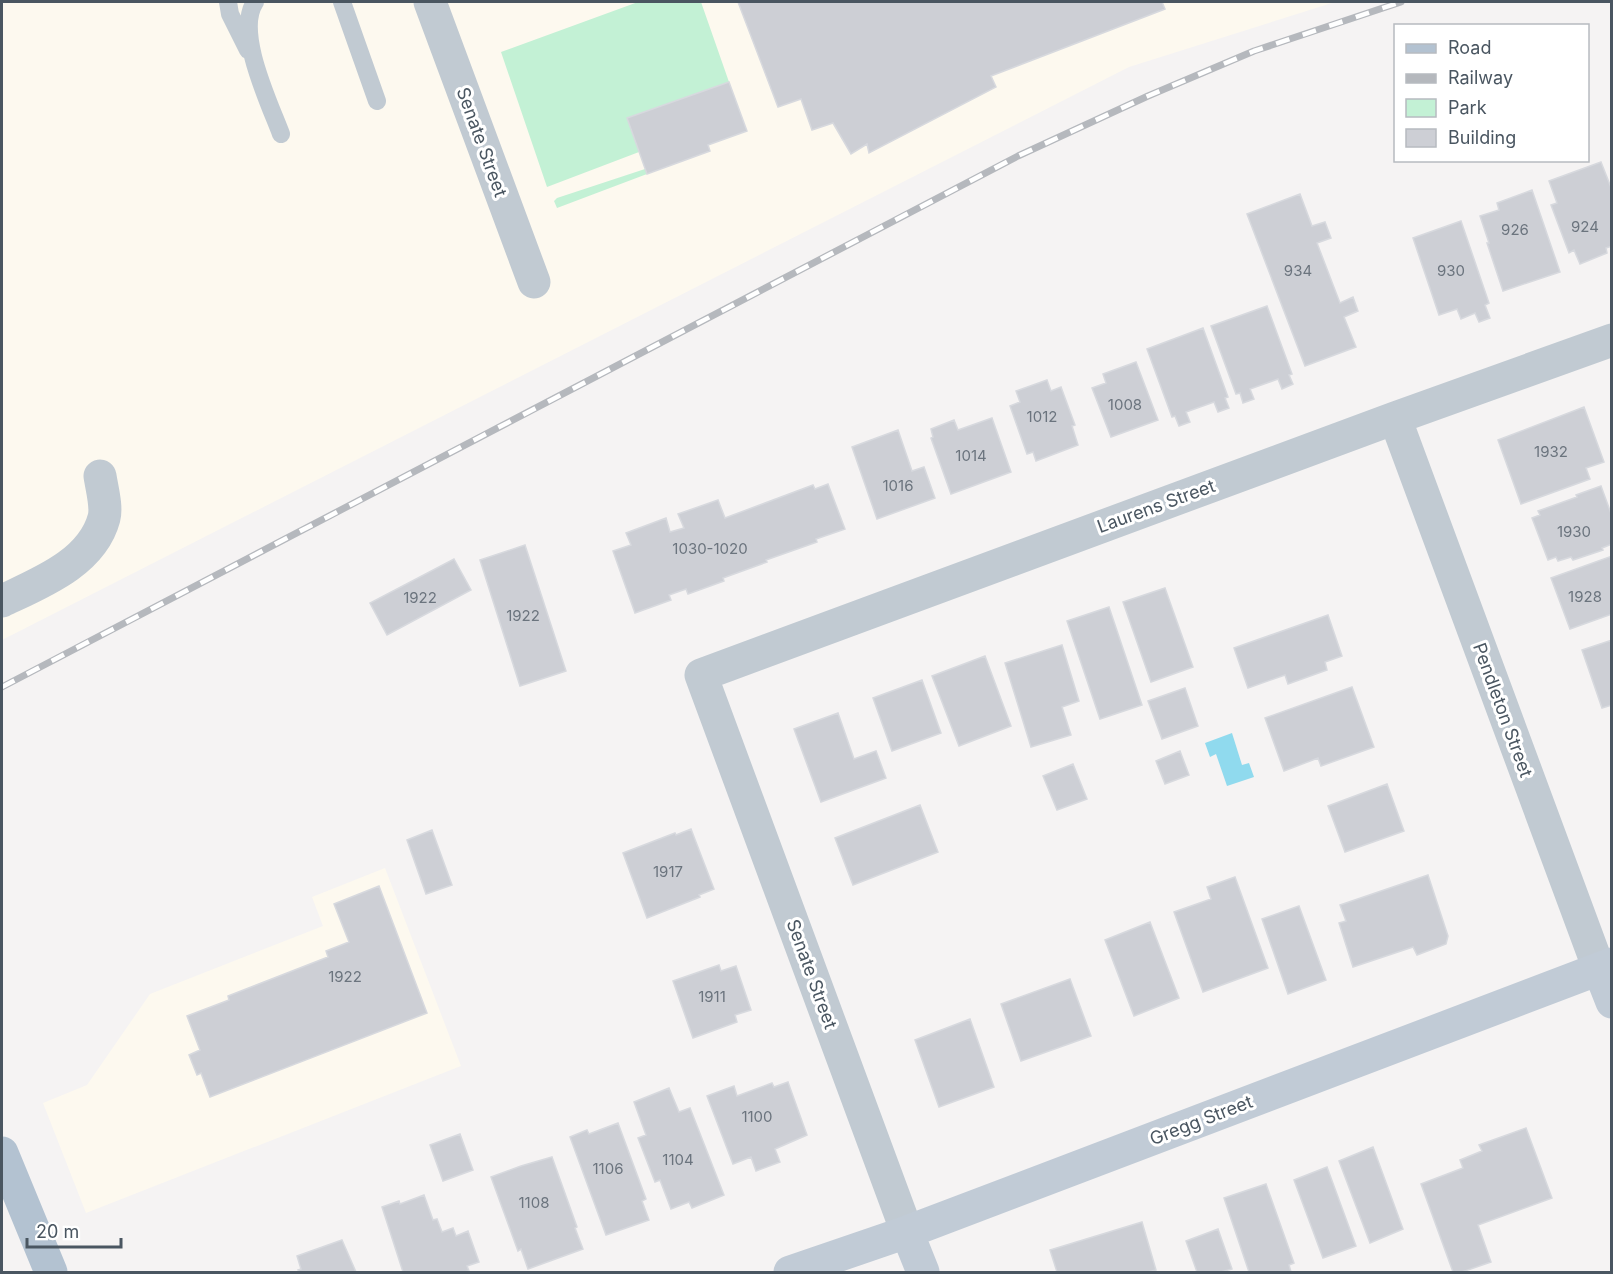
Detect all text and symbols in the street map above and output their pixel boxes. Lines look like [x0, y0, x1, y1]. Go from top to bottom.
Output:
legend [1394, 24, 1589, 162]
text: Road [1448, 37, 1491, 58]
text: Railway [1448, 67, 1513, 88]
street label: Senate Street [452, 84, 512, 200]
text: Park [1448, 97, 1487, 118]
text: Building [1448, 127, 1516, 148]
house number: 924 [1571, 217, 1599, 236]
house number: 926 [1501, 220, 1529, 239]
house number: 934 [1284, 261, 1312, 280]
house number: 930 [1437, 261, 1465, 280]
house number: 1008 [1108, 395, 1142, 414]
house number: 1012 [1027, 407, 1057, 426]
house number: 1932 [1534, 442, 1568, 461]
house number: 1014 [955, 446, 987, 465]
street label: Laurens Street [1094, 475, 1218, 537]
house number: 1016 [883, 476, 913, 495]
house number: 1930 [1557, 522, 1591, 541]
house number: 1030-1020 [672, 539, 748, 558]
house number: 1928 [1568, 587, 1602, 606]
house number: 1922 [403, 588, 437, 607]
house number: 1922 [506, 606, 540, 625]
street label: Pendleton Street [1469, 640, 1537, 780]
house number: 1917 [653, 862, 683, 881]
street label: Senate Street [782, 916, 842, 1032]
house number: 1922 [328, 967, 362, 986]
house number: 1911 [698, 987, 726, 1006]
street label: Gregg Street [1147, 1091, 1255, 1149]
house number: 1100 [741, 1107, 773, 1126]
house number: 1104 [662, 1150, 694, 1169]
house number: 1106 [593, 1159, 623, 1178]
house number: 1108 [519, 1193, 549, 1212]
scale bar [27, 1211, 122, 1249]
text: 20 m [36, 1221, 79, 1242]

